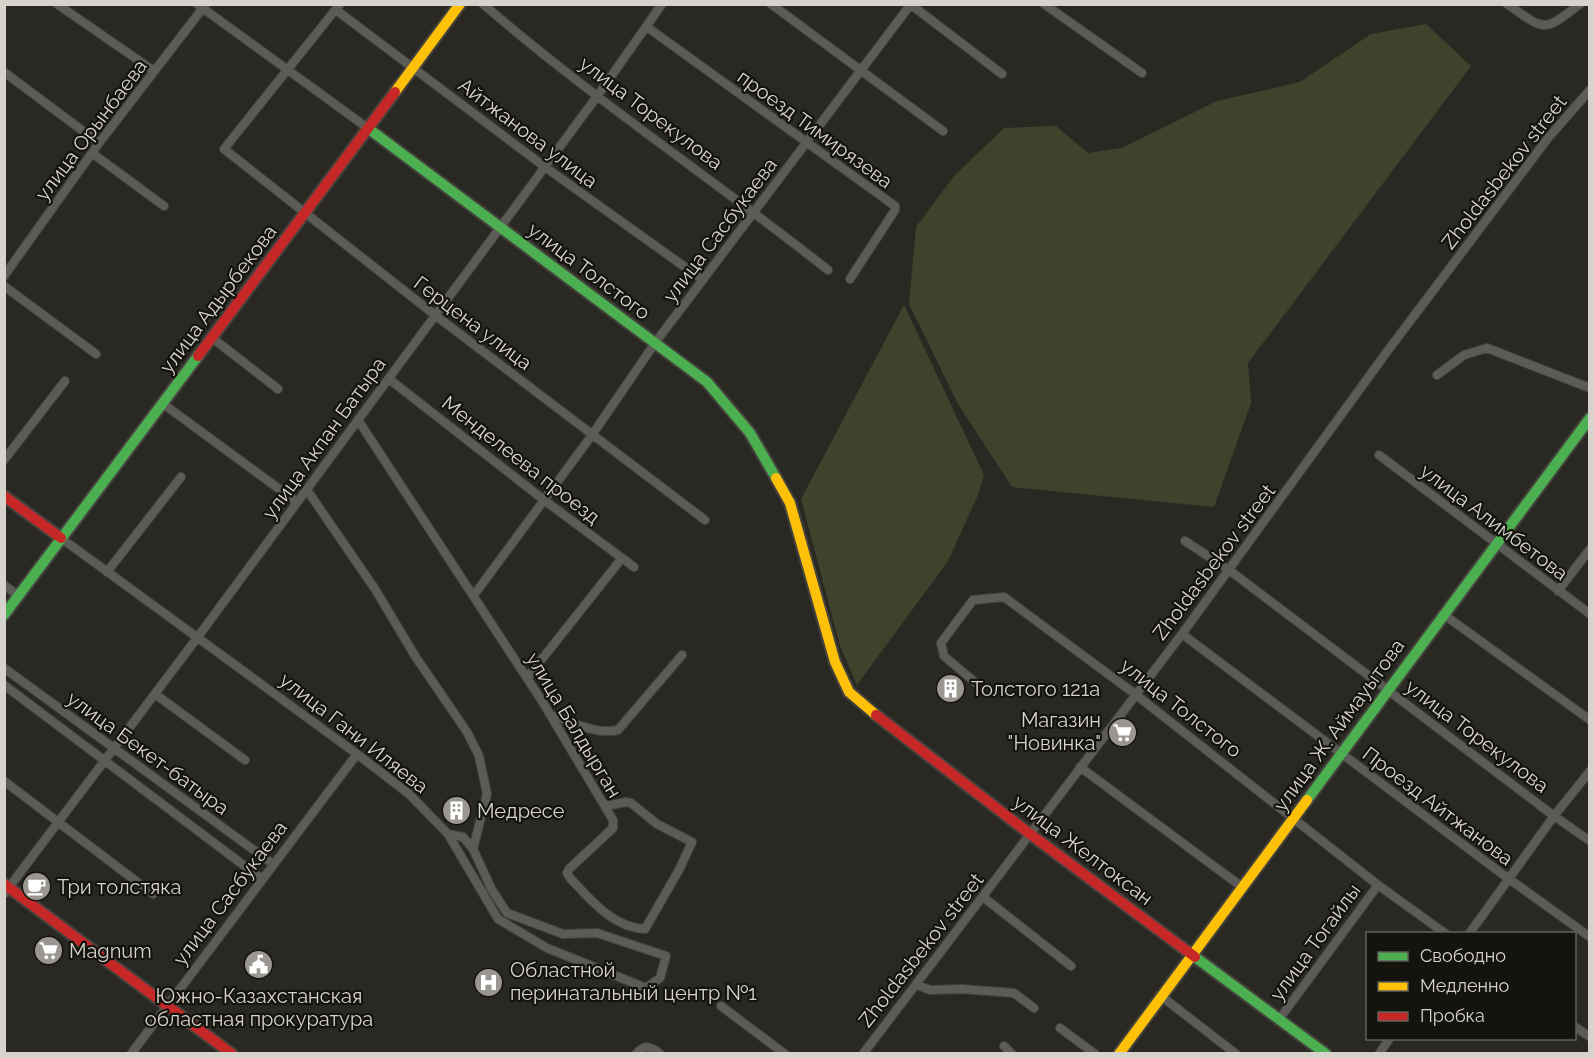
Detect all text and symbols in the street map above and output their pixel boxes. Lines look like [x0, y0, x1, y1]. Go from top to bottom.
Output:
street label: улица Торекулова [575, 51, 727, 175]
street label: улица Орынбаева [30, 55, 152, 205]
street label: проезд Тимирязева [733, 65, 897, 193]
street label: Айтжанова улица [454, 73, 602, 193]
street label: Zholdasbekov street [1436, 90, 1572, 254]
street label: улица Сасбукаева [658, 153, 782, 307]
street label: улица Толстого [523, 217, 655, 325]
street label: улица Адырбекова [154, 220, 282, 378]
street label: Герцена улица [409, 271, 537, 375]
street label: улица Акпан Батыра [257, 352, 391, 524]
street label: Менделеева проезд [437, 391, 605, 529]
street label: улица Алимбетова [1415, 459, 1573, 585]
street label: Zholdasbekov street [1148, 479, 1281, 645]
street label: улица Ж. Аймауытова [1268, 634, 1410, 816]
street label: улица Балдырган [521, 648, 627, 802]
street label: улица Толстого [1116, 653, 1246, 763]
street label: улица Гани Иляева [275, 668, 433, 798]
building icon: Толстого 121а [934, 673, 966, 705]
street label: улица Торекулова [1401, 674, 1553, 798]
place label: Толстого 121а [971, 677, 1100, 701]
street label: улица Бекет-батыра [62, 686, 234, 820]
place label: Магазин "Новинка" [1008, 708, 1101, 755]
supermarket icon: Магазин "Новинка" [1106, 716, 1138, 748]
street label: Проезд Айтжанова [1358, 742, 1518, 870]
street label: улица Желтоксан [1008, 790, 1158, 910]
building icon: Медресе [440, 795, 472, 827]
place label: Медресе [477, 799, 565, 823]
street label: улица Сасбукаева [168, 816, 292, 970]
street label: Zholdasbekov street [853, 868, 989, 1032]
cafe icon: Три толстяка [20, 871, 52, 903]
place label: Три толстяка [57, 875, 182, 899]
street label: улица Тогайлы [1265, 879, 1365, 1005]
legend [1366, 932, 1576, 1040]
supermarket icon: Magnum [32, 935, 64, 967]
place label: Magnum [69, 939, 152, 963]
text: Свободно [1420, 945, 1506, 966]
public building icon: Южно-Казахстанская областная прокуратура [243, 949, 275, 981]
place label: Областной перинатальный центр №1 [510, 958, 757, 1005]
hospital icon: Областной перинатальный центр №1 [473, 966, 505, 998]
text: Медленно [1420, 975, 1509, 996]
place label: Южно-Казахстанская областная прокуратура [145, 984, 373, 1031]
text: Пробка [1420, 1005, 1485, 1026]

